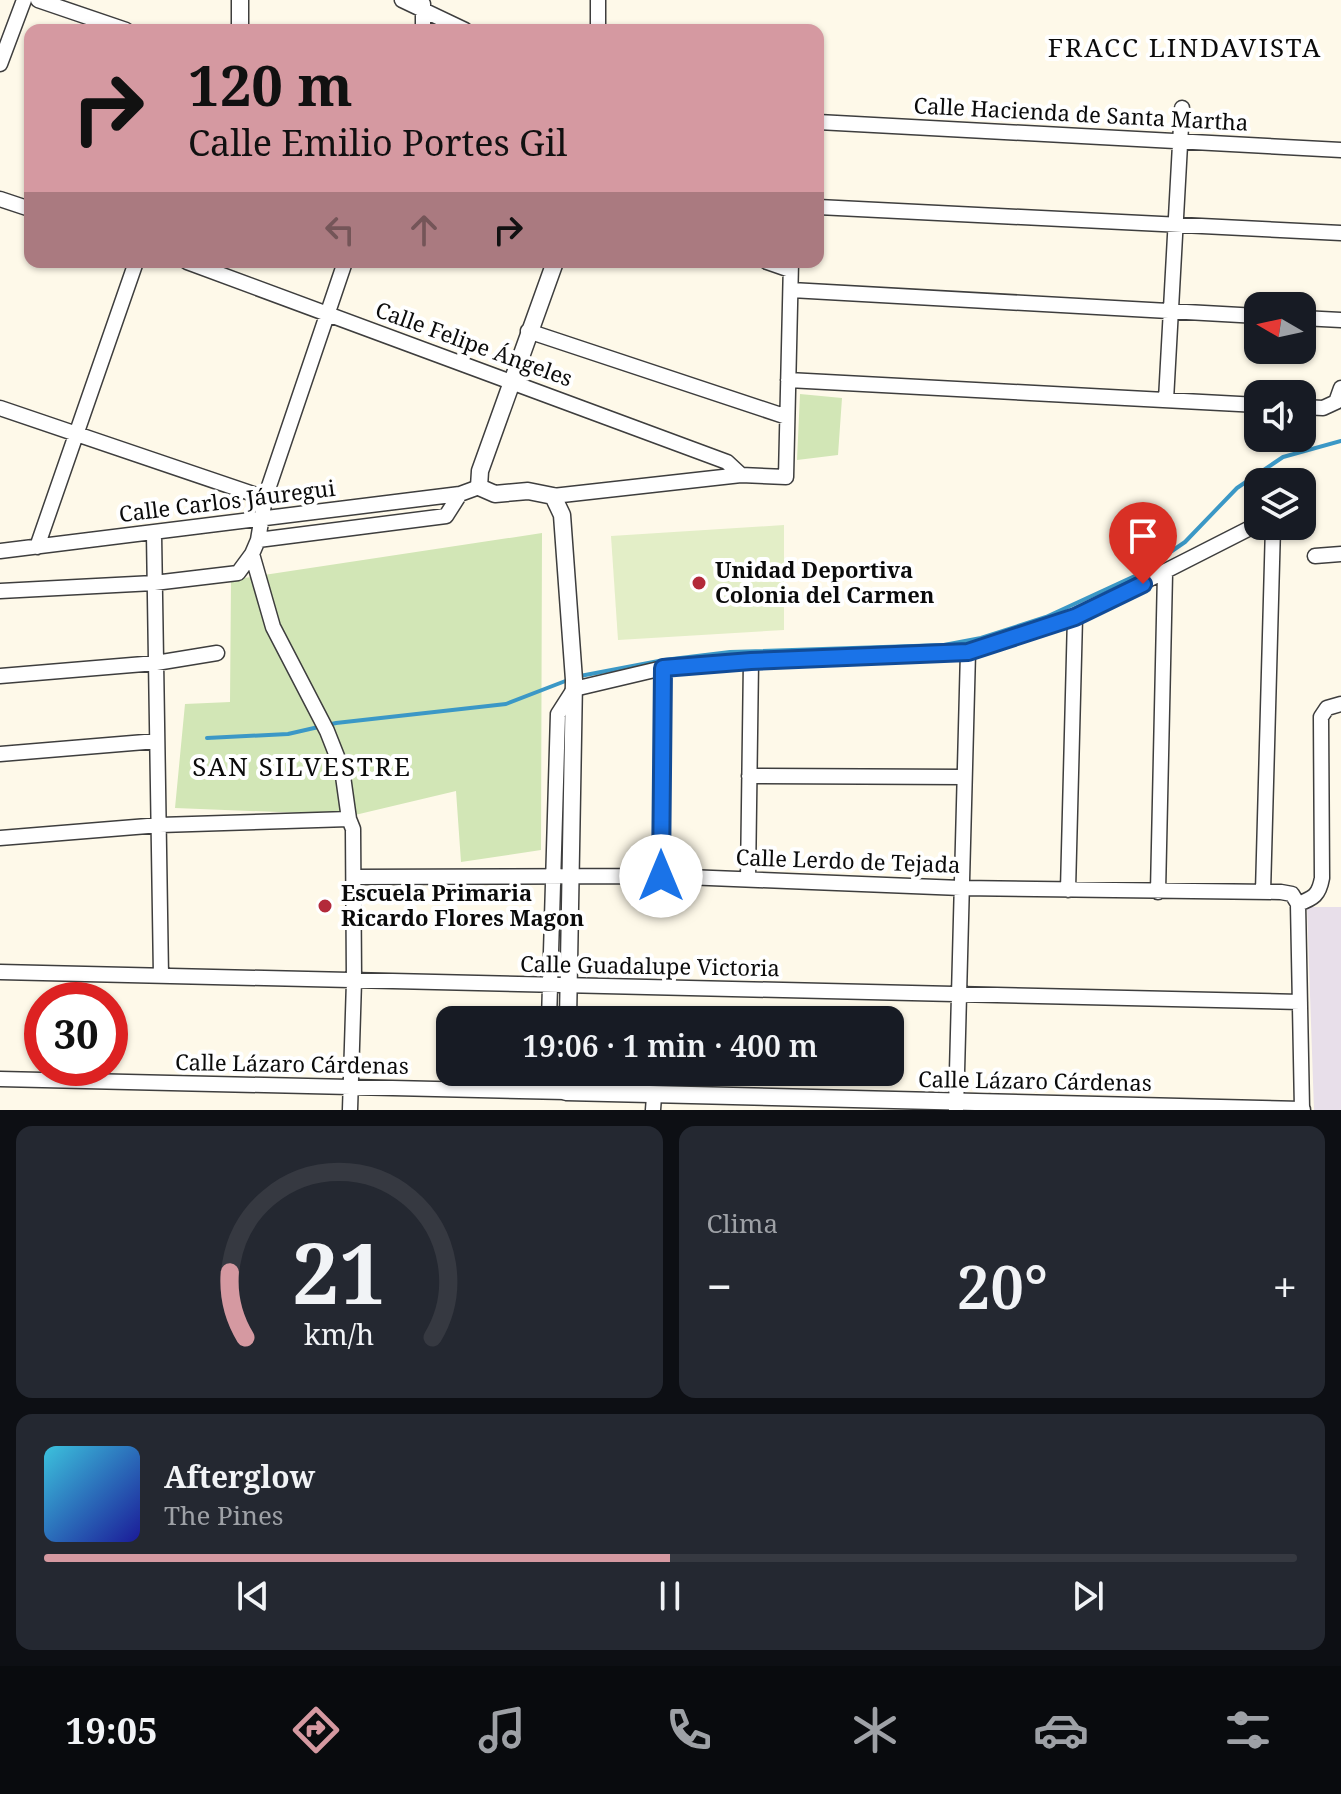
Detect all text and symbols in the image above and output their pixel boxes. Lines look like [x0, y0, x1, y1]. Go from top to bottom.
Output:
district label: FRACC LINDAVISTA [1048, 29, 1322, 65]
text: 120 m [188, 46, 353, 122]
icon: right [56, 56, 160, 160]
street label: Calle Hacienda de Santa Martha [913, 89, 1249, 137]
text: Calle Emilio Portes Gil [188, 118, 567, 167]
icon: left [318, 208, 362, 252]
icon: ahead [402, 208, 446, 252]
icon: right [486, 208, 530, 252]
north arrow [1244, 292, 1316, 364]
map controls [1244, 292, 1316, 540]
street label: Calle Felipe Ángeles [372, 293, 577, 393]
button: sound [1244, 380, 1316, 452]
button: layers [1244, 468, 1316, 540]
street label: Calle Carlos Jáuregui [117, 472, 337, 528]
pin [1109, 502, 1177, 584]
icon: arrive [1121, 514, 1165, 558]
place label: Unidad Deportiva Colonia del Carmen [715, 554, 935, 609]
marker: Unidad Deportiva Colonia del Carmen [690, 574, 708, 592]
district label: SAN SILVESTRE [192, 748, 412, 784]
position arrow [619, 834, 703, 918]
street label: Calle Lerdo de Tejada [735, 841, 961, 879]
place label: Escuela Primaria Ricardo Flores Magon [341, 877, 584, 932]
marker: Escuela Primaria Ricardo Flores Magon [316, 897, 334, 915]
street label: Calle Guadalupe Victoria [520, 948, 780, 982]
speed limit sign: 30 [24, 982, 128, 1086]
text: 19:06 · 1 min · 400 m [522, 1025, 818, 1066]
street label: Calle Lázaro Cárdenas [175, 1046, 409, 1080]
street label: Calle Lázaro Cárdenas [918, 1063, 1152, 1097]
text: Clima [707, 1205, 778, 1241]
text: 21 [292, 1215, 386, 1328]
text: 20° [956, 1245, 1048, 1327]
text: − [707, 1256, 732, 1316]
text: + [1272, 1256, 1297, 1316]
text: km/h [304, 1314, 374, 1353]
text: Afterglow [164, 1456, 315, 1497]
text: The Pines [164, 1497, 284, 1533]
icon: previous [231, 1574, 275, 1618]
icon: pause [648, 1574, 692, 1618]
icon: next [1066, 1574, 1110, 1618]
icon: directions [288, 1702, 344, 1758]
icon: music [474, 1702, 530, 1758]
icon: phone [661, 1702, 717, 1758]
icon: climate [847, 1702, 903, 1758]
icon: car [1033, 1702, 1089, 1758]
icon: filters [1220, 1702, 1276, 1758]
text: 19:05 [65, 1706, 158, 1755]

